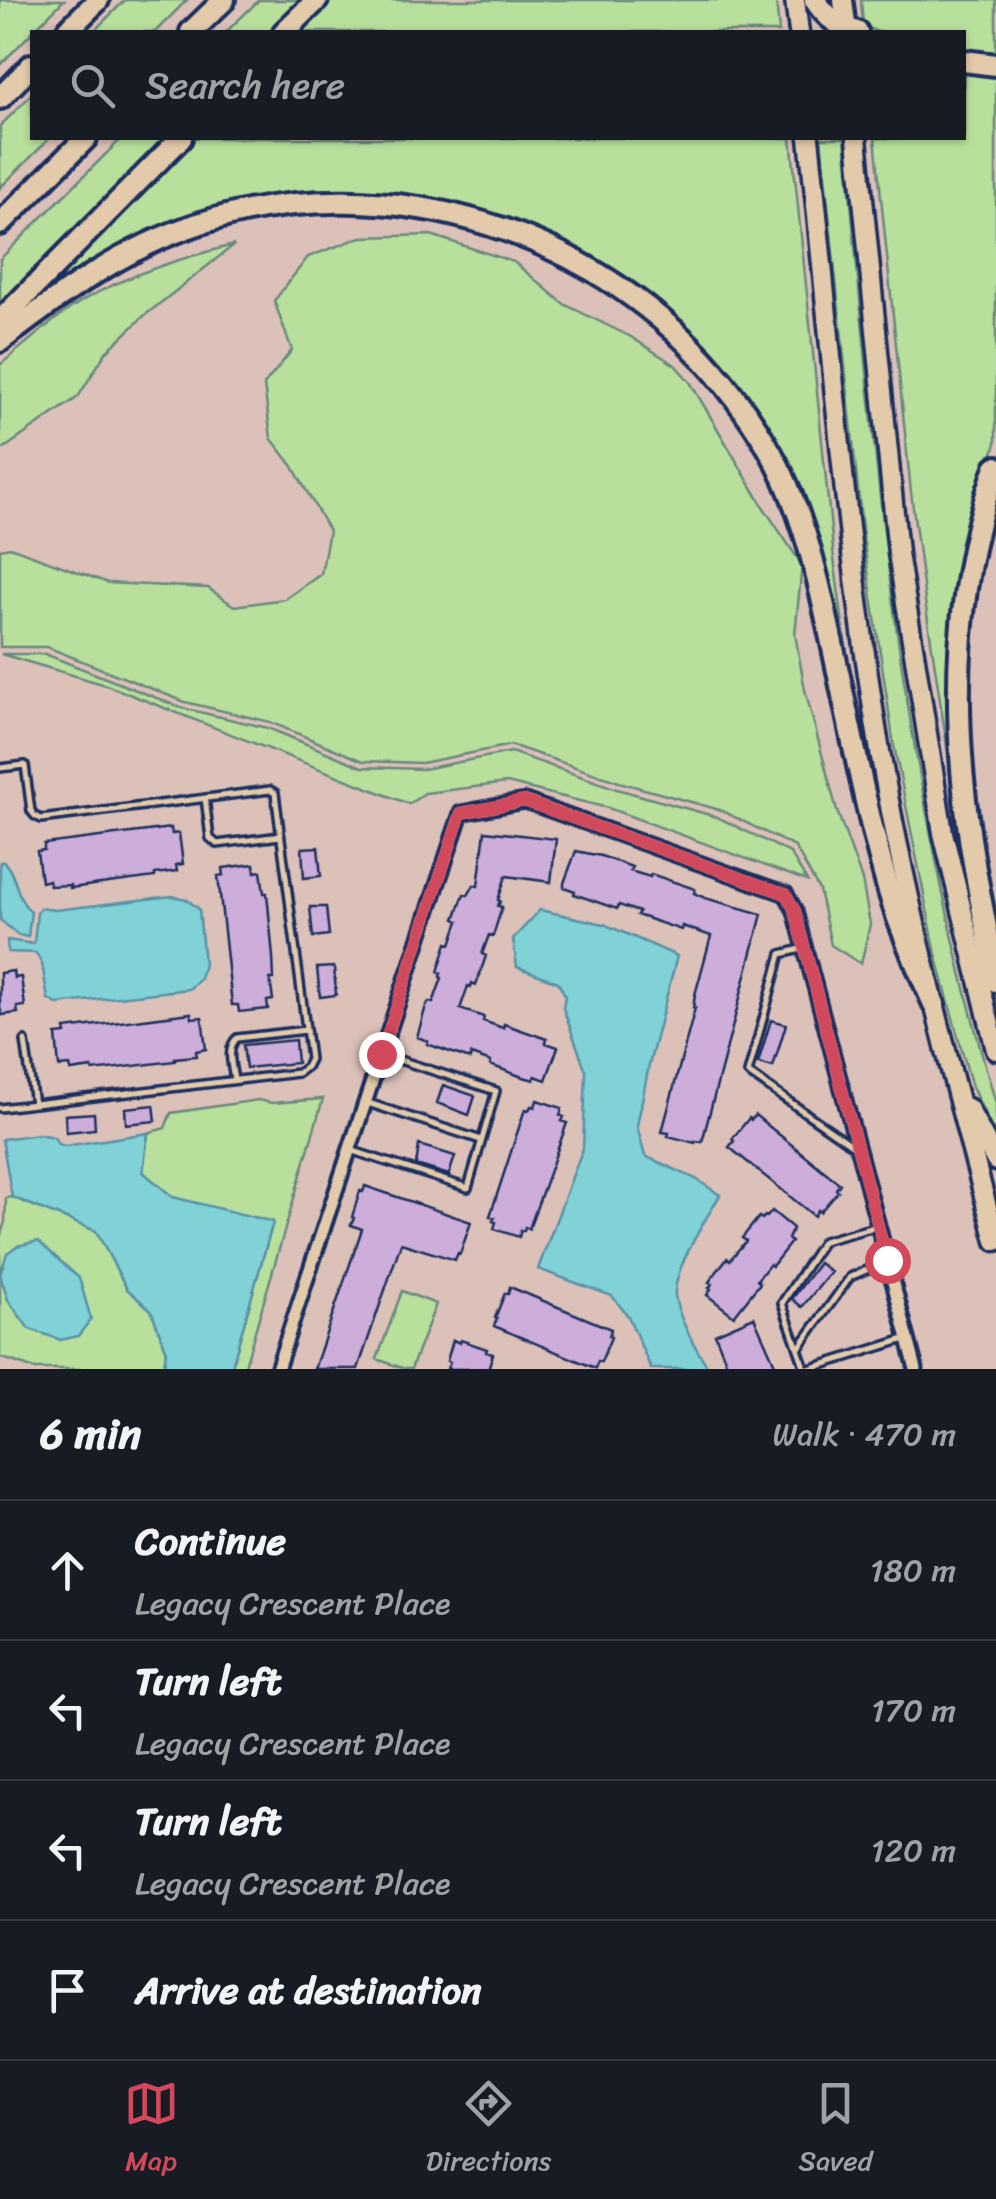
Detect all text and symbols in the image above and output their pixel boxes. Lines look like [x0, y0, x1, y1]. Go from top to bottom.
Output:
search box [30, 30, 966, 140]
text: Search here [145, 52, 345, 119]
icon: search [65, 58, 120, 113]
route end [359, 1032, 405, 1078]
route start [865, 1238, 911, 1284]
text: 6 min [40, 1397, 141, 1471]
text: Walk · 470 m [773, 1406, 956, 1463]
text: Continue [135, 1508, 286, 1575]
text: 180 m [870, 1542, 956, 1599]
icon: ahead [40, 1543, 95, 1598]
text: Legacy Crescent Place [135, 1575, 450, 1632]
text: Turn left [135, 1648, 281, 1715]
text: 170 m [871, 1682, 956, 1739]
icon: left [40, 1683, 95, 1738]
text: Legacy Crescent Place [135, 1715, 450, 1772]
text: Turn left [135, 1788, 281, 1855]
text: 120 m [871, 1822, 956, 1879]
icon: left [40, 1823, 95, 1878]
text: Legacy Crescent Place [135, 1855, 450, 1912]
text: Arrive at destination [135, 1957, 482, 2024]
icon: arrive [40, 1963, 95, 2018]
tab: Map [124, 2076, 179, 2185]
tab: Directions [426, 2076, 551, 2185]
tab: Saved [799, 2076, 872, 2185]

